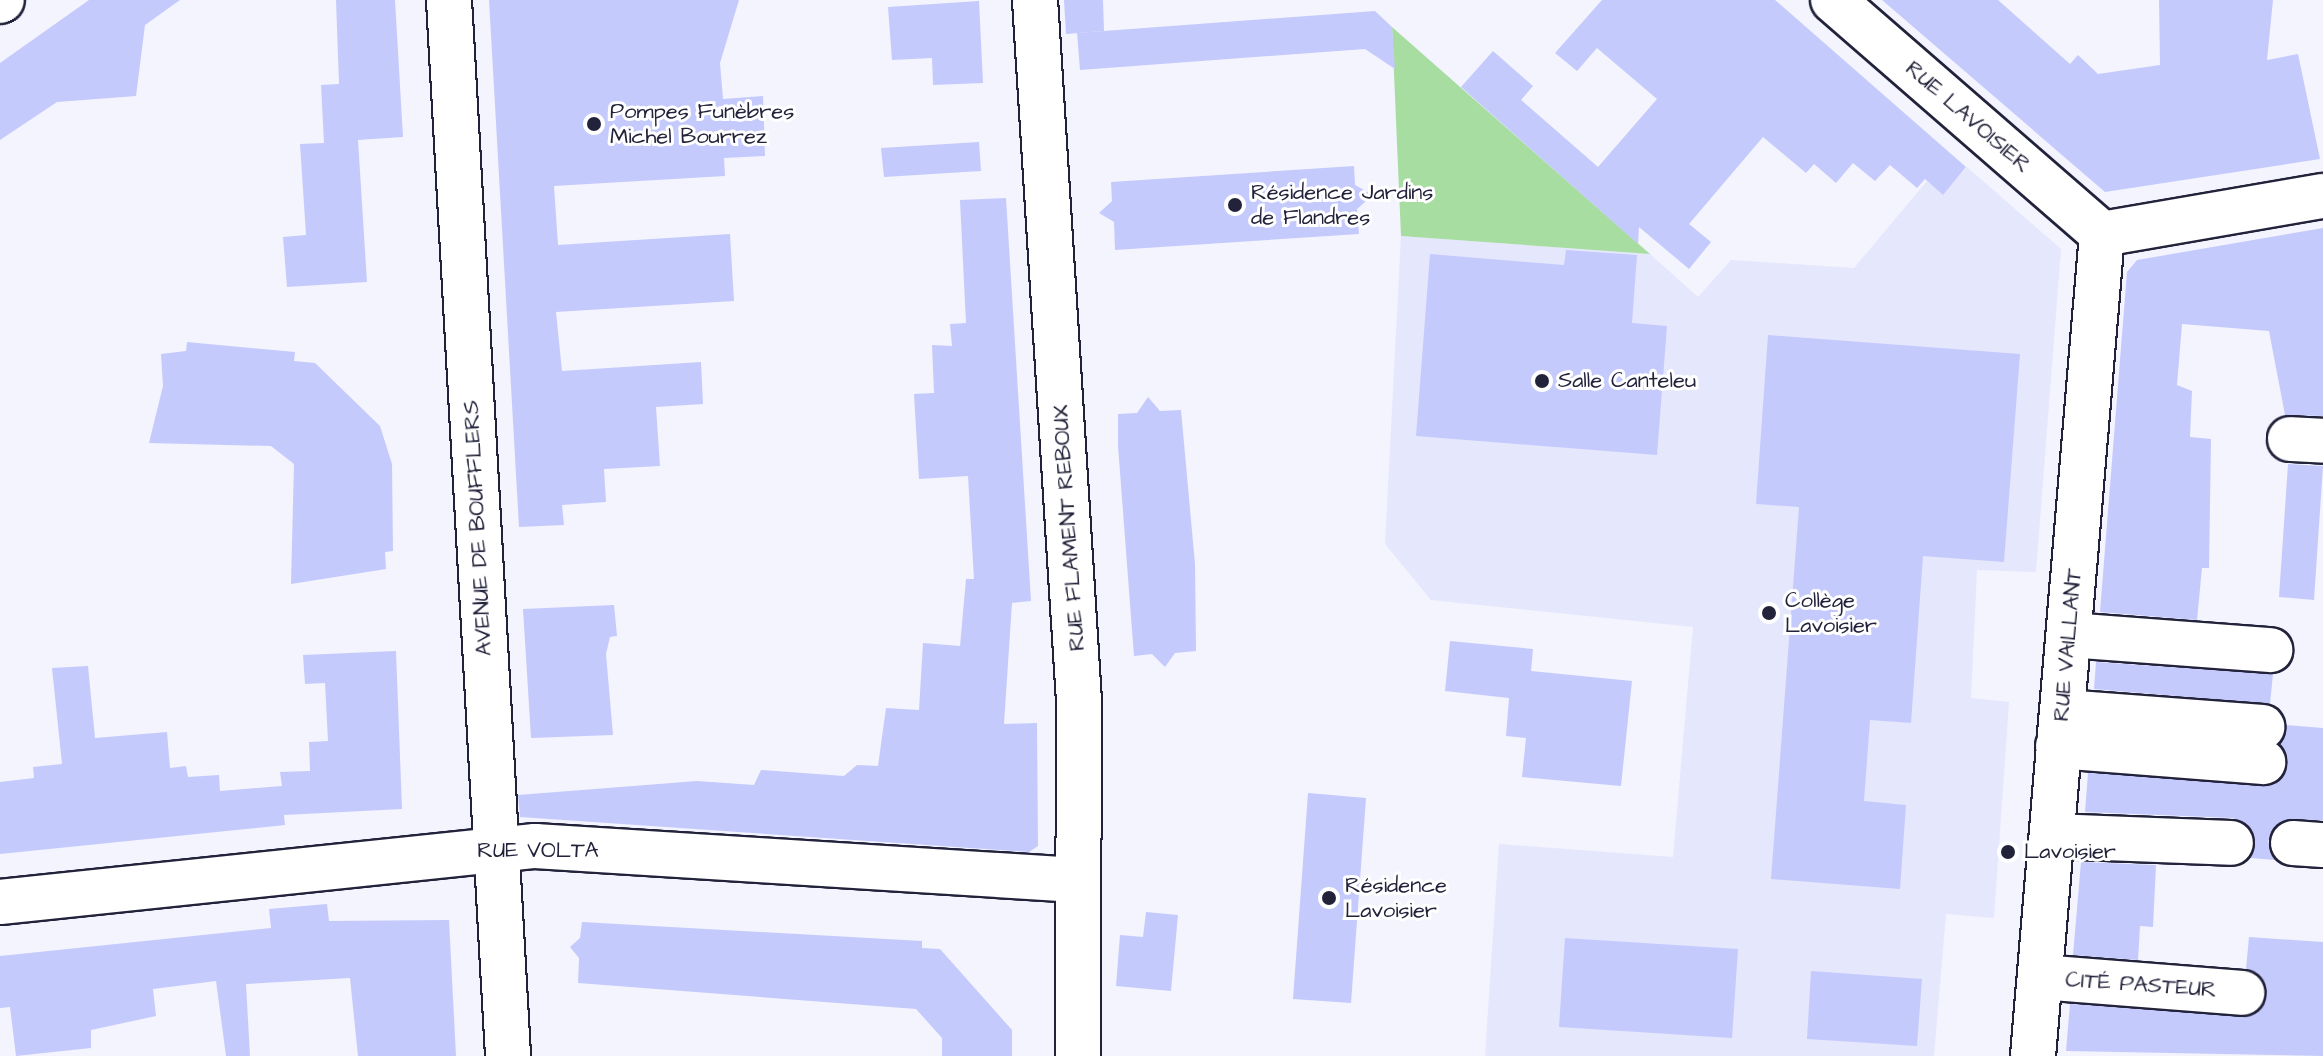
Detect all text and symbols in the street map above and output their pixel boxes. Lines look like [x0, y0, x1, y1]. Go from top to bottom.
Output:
street label: RUE LAVOISIER [1900, 55, 2036, 179]
place label: Pompes Funèbres Michel Bourrez [610, 98, 794, 150]
marker: Pompes Funèbres Michel Bourrez [585, 115, 603, 133]
place label: Résidence Jardins de Flandres [1251, 179, 1433, 230]
marker: Résidence Jardins de Flandres [1226, 196, 1244, 214]
place label: Salle Canteleu [1558, 368, 1696, 394]
marker: Salle Canteleu [1533, 372, 1551, 390]
street label: AVENUE DE BOUFFLERS [458, 399, 498, 657]
street label: RUE FLAMENT REBOUX [1047, 404, 1091, 652]
street label: RUE VAILLANT [2048, 568, 2088, 722]
place label: Collège Lavoisier [1785, 587, 1877, 638]
marker: Collège Lavoisier [1760, 604, 1778, 622]
street label: RUE VOLTA [477, 838, 599, 864]
place label: Lavoisier [2024, 839, 2116, 865]
marker: Lavoisier [1999, 843, 2017, 861]
place label: Résidence Lavoisier [1345, 872, 1447, 924]
marker: Résidence Lavoisier [1320, 889, 1338, 907]
street label: CITÉ PASTEUR [2065, 967, 2217, 1003]

